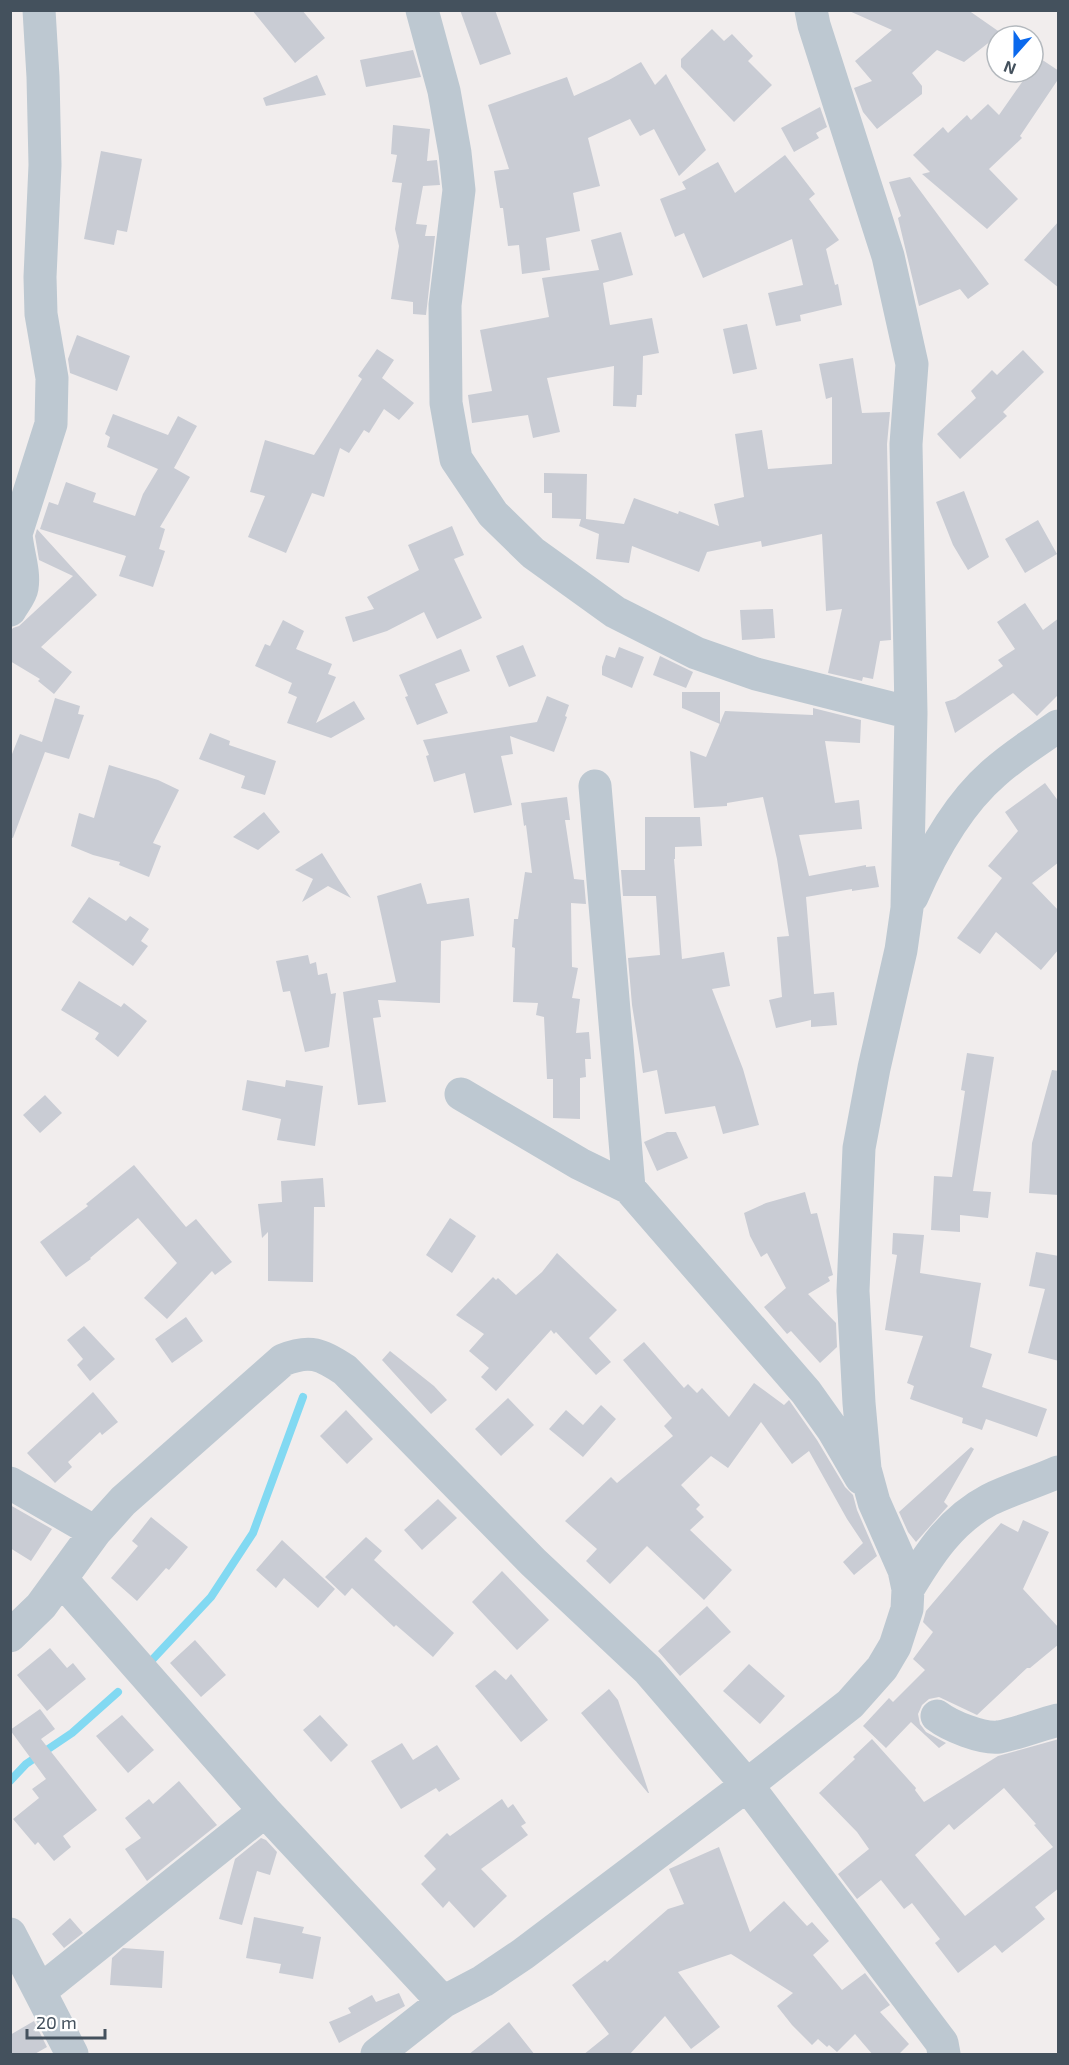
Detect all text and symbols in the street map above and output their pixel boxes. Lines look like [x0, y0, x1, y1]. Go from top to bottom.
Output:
north arrow [985, 24, 1045, 84]
text: N [1001, 58, 1018, 79]
scale bar [27, 2002, 105, 2040]
text: 20 m [36, 2011, 77, 2033]

